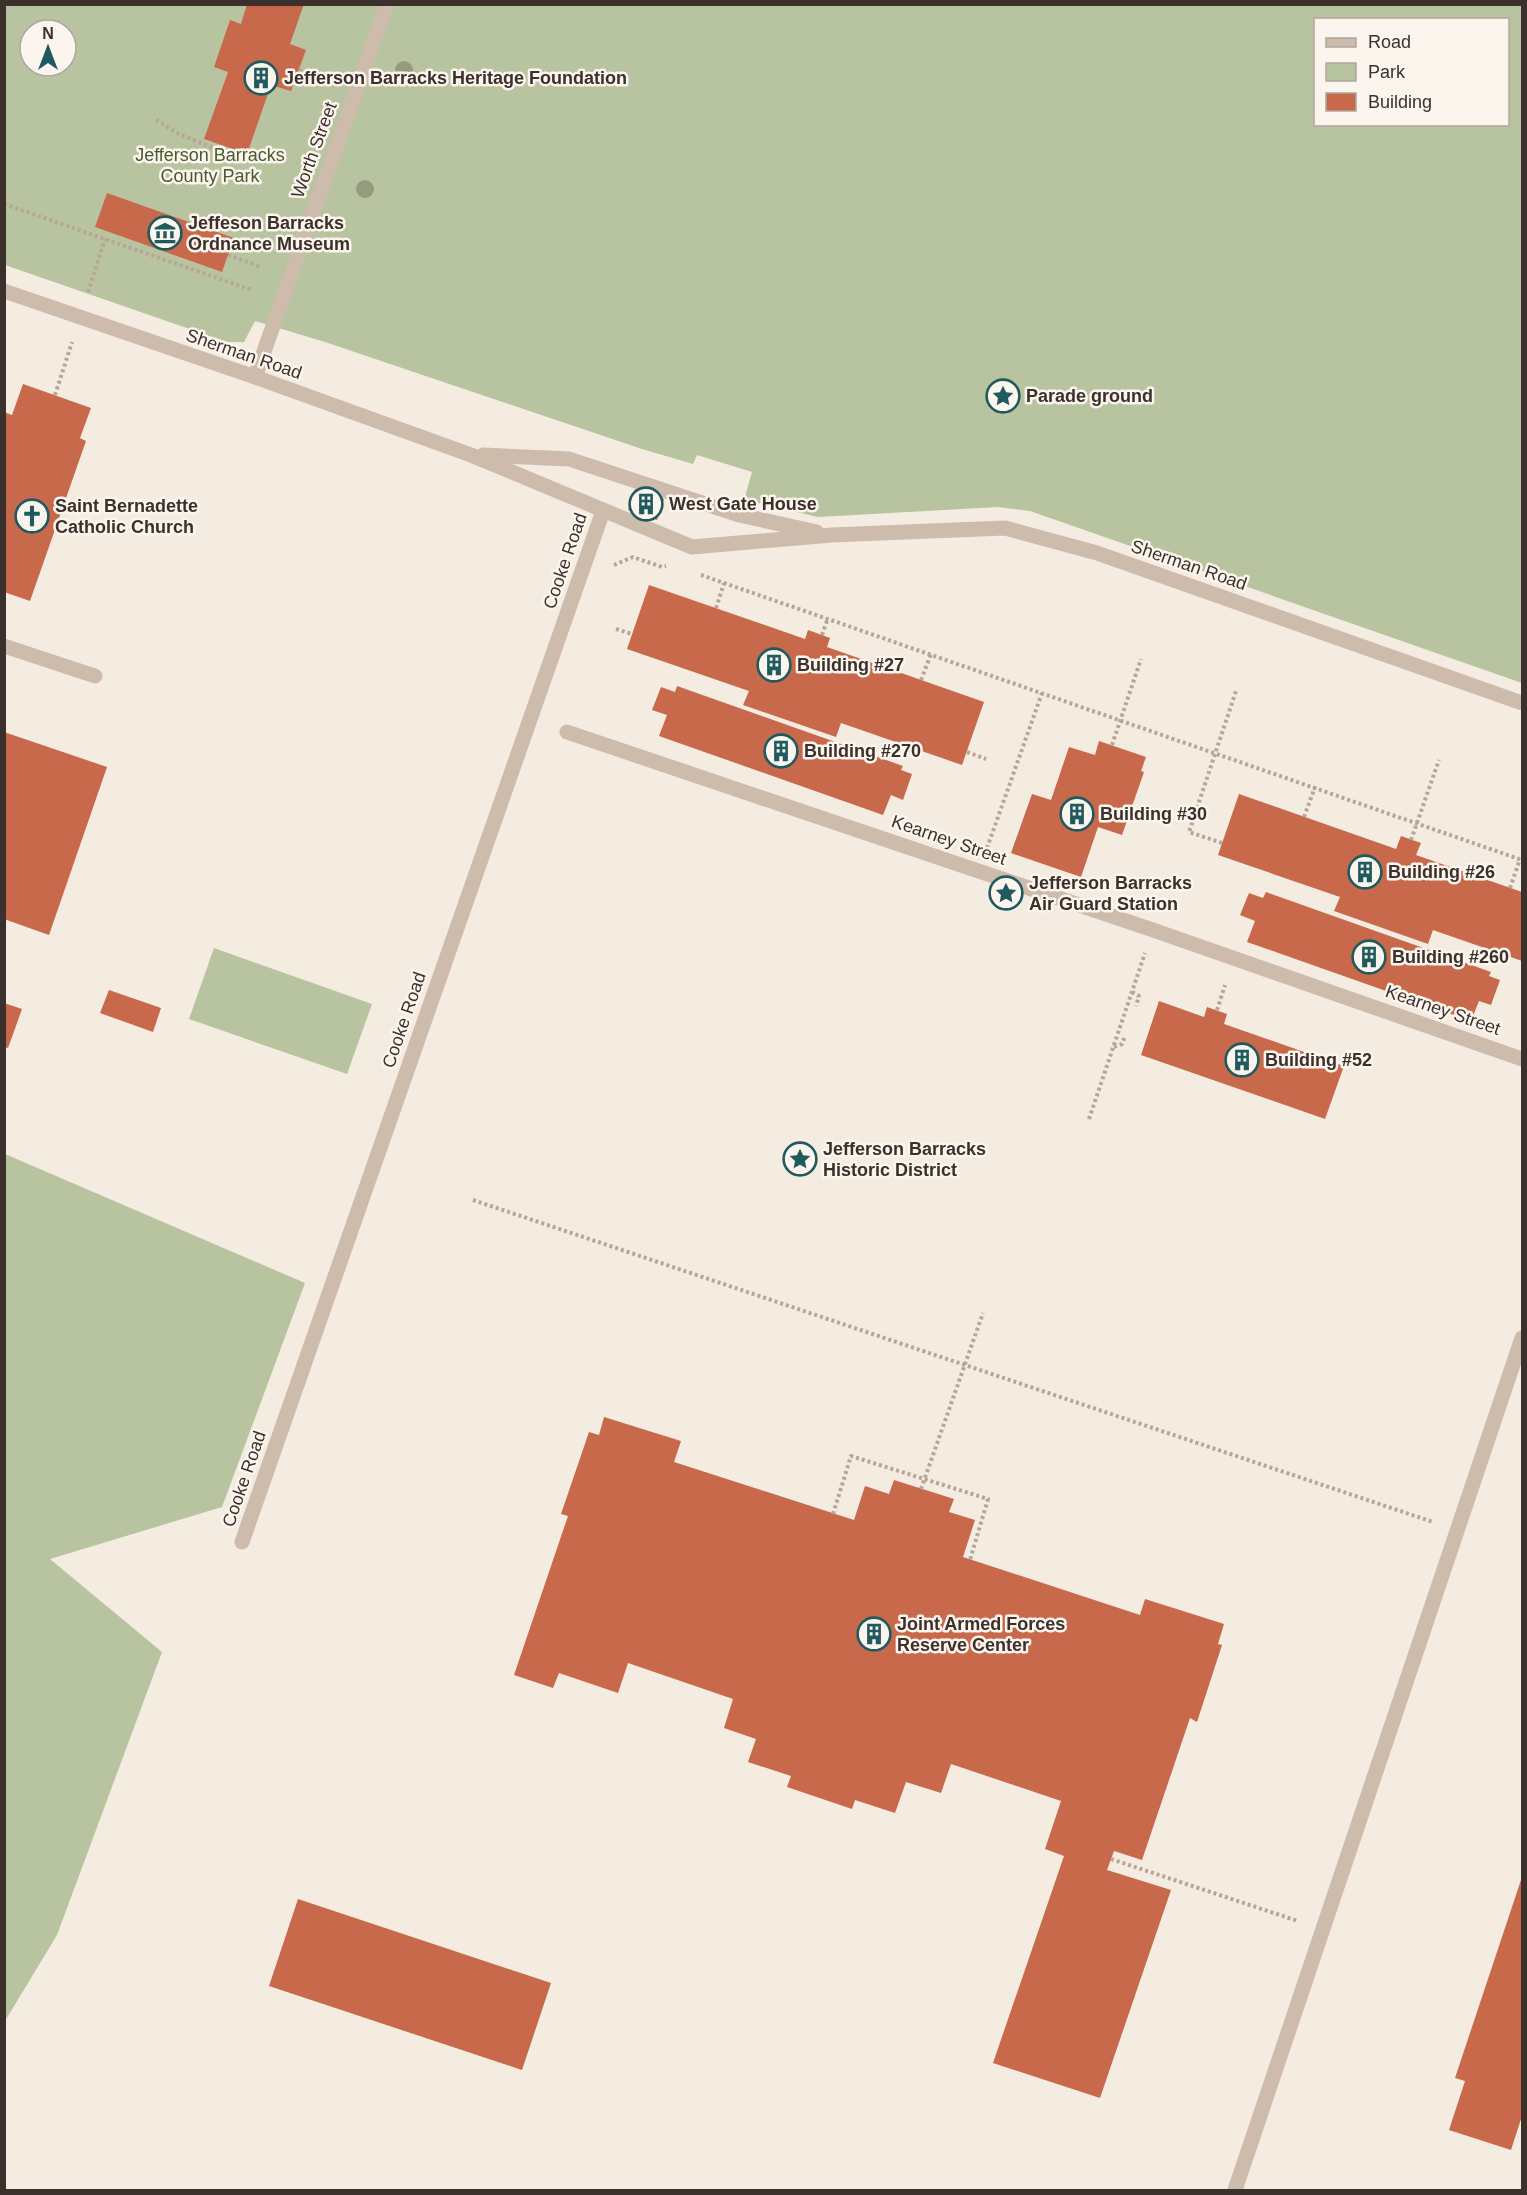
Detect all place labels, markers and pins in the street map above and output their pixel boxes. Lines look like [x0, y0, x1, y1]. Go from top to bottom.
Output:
building icon: Jefferson Barracks Heritage Foundation [243, 60, 279, 96]
place label: Jefferson Barracks Heritage Foundation [284, 68, 627, 88]
place label: Jeffeson Barracks Ordnance Museum [188, 213, 350, 254]
museum icon: Jeffeson Barracks Ordnance Museum [147, 215, 183, 251]
place icon: Parade ground [985, 378, 1021, 414]
place label: Parade ground [1026, 386, 1153, 406]
building icon: West Gate House [628, 486, 664, 522]
place label: West Gate House [669, 494, 817, 514]
place label: Saint Bernadette Catholic Church [55, 496, 198, 537]
church icon: Saint Bernadette Catholic Church [14, 498, 50, 534]
building icon: Building #27 [756, 647, 792, 683]
place label: Building #27 [797, 655, 904, 675]
building icon: Building #270 [763, 733, 799, 769]
place label: Building #270 [804, 741, 921, 761]
building icon: Building #30 [1059, 796, 1095, 832]
place label: Building #30 [1100, 804, 1207, 824]
building icon: Building #26 [1347, 854, 1383, 890]
place label: Building #26 [1388, 862, 1495, 882]
place label: Jefferson Barracks Air Guard Station [1029, 873, 1192, 914]
place icon: Jefferson Barracks Air Guard Station [988, 875, 1024, 911]
building icon: Building #260 [1351, 939, 1387, 975]
place label: Building #260 [1392, 947, 1509, 967]
building icon: Building #52 [1224, 1042, 1260, 1078]
place label: Building #52 [1265, 1050, 1372, 1070]
place label: Jefferson Barracks Historic District [823, 1139, 986, 1180]
place icon: Jefferson Barracks Historic District [782, 1141, 818, 1177]
place label: Joint Armed Forces Reserve Center [897, 1614, 1065, 1655]
building icon: Joint Armed Forces Reserve Center [856, 1616, 892, 1652]

